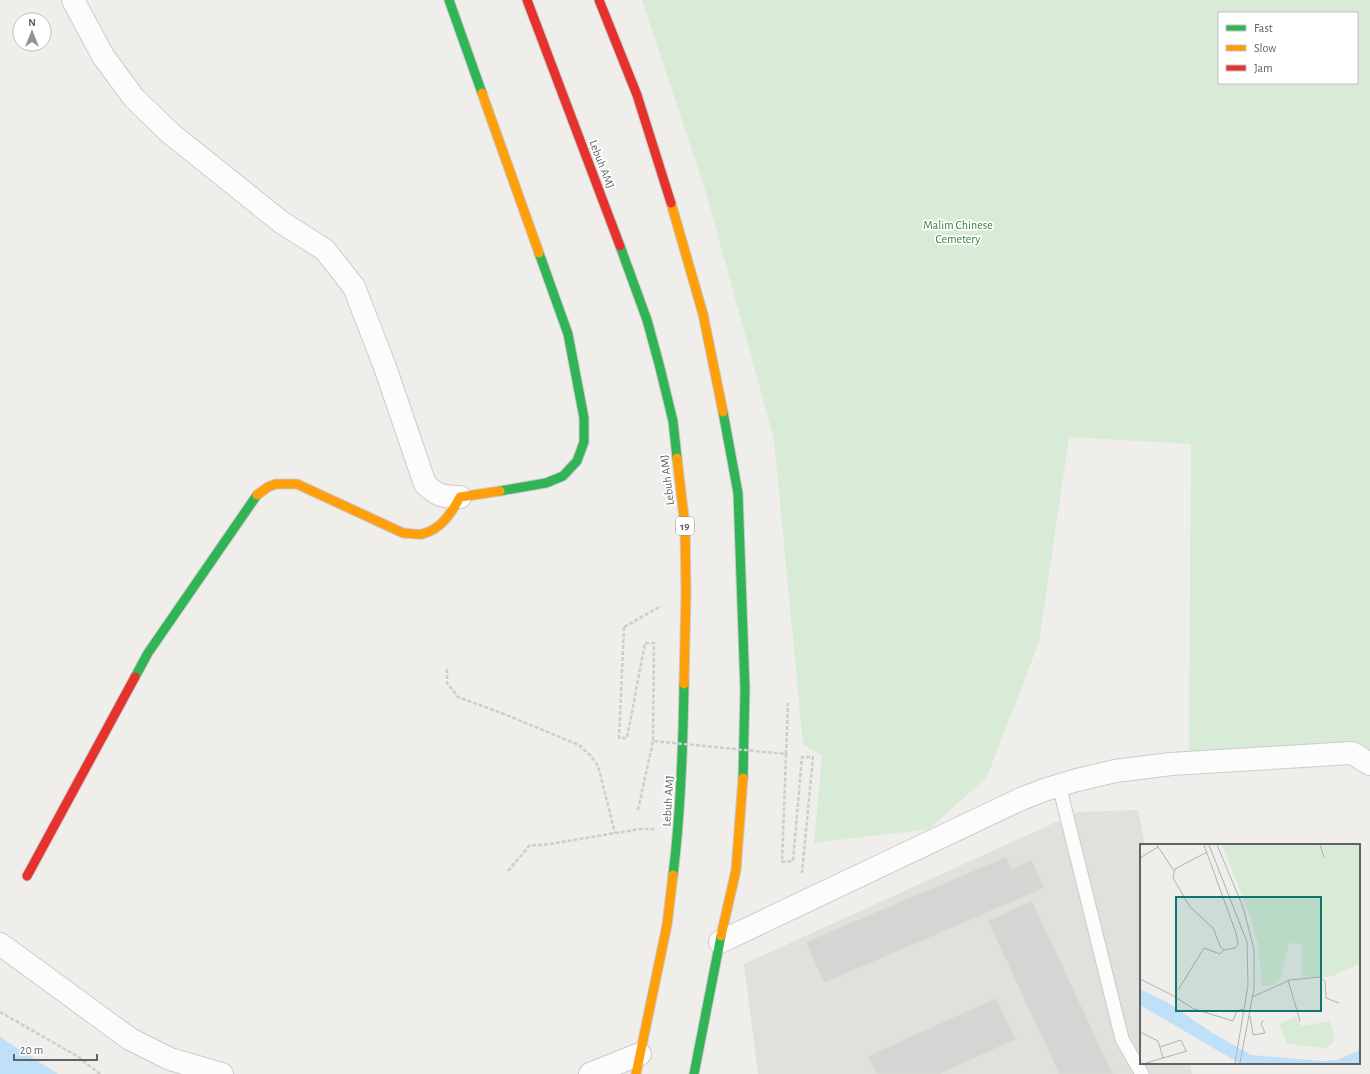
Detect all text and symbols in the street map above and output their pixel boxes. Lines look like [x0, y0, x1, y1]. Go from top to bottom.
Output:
north arrow [12, 12, 52, 52]
legend [1218, 12, 1358, 84]
text: N [28, 17, 36, 28]
text: Fast [1254, 22, 1273, 34]
text: Slow [1254, 42, 1276, 54]
text: Jam [1254, 62, 1273, 74]
street label: Lebuh AMJ [587, 138, 617, 190]
park label: Malim Chinese Cemetery [923, 219, 993, 246]
street label: Lebuh AMJ [658, 454, 676, 506]
road number: 19 [676, 517, 694, 535]
street label: Lebuh AMJ [660, 775, 676, 827]
inset map [1140, 844, 1360, 1064]
scale bar [14, 1036, 97, 1062]
text: 20 m [20, 1044, 43, 1056]

